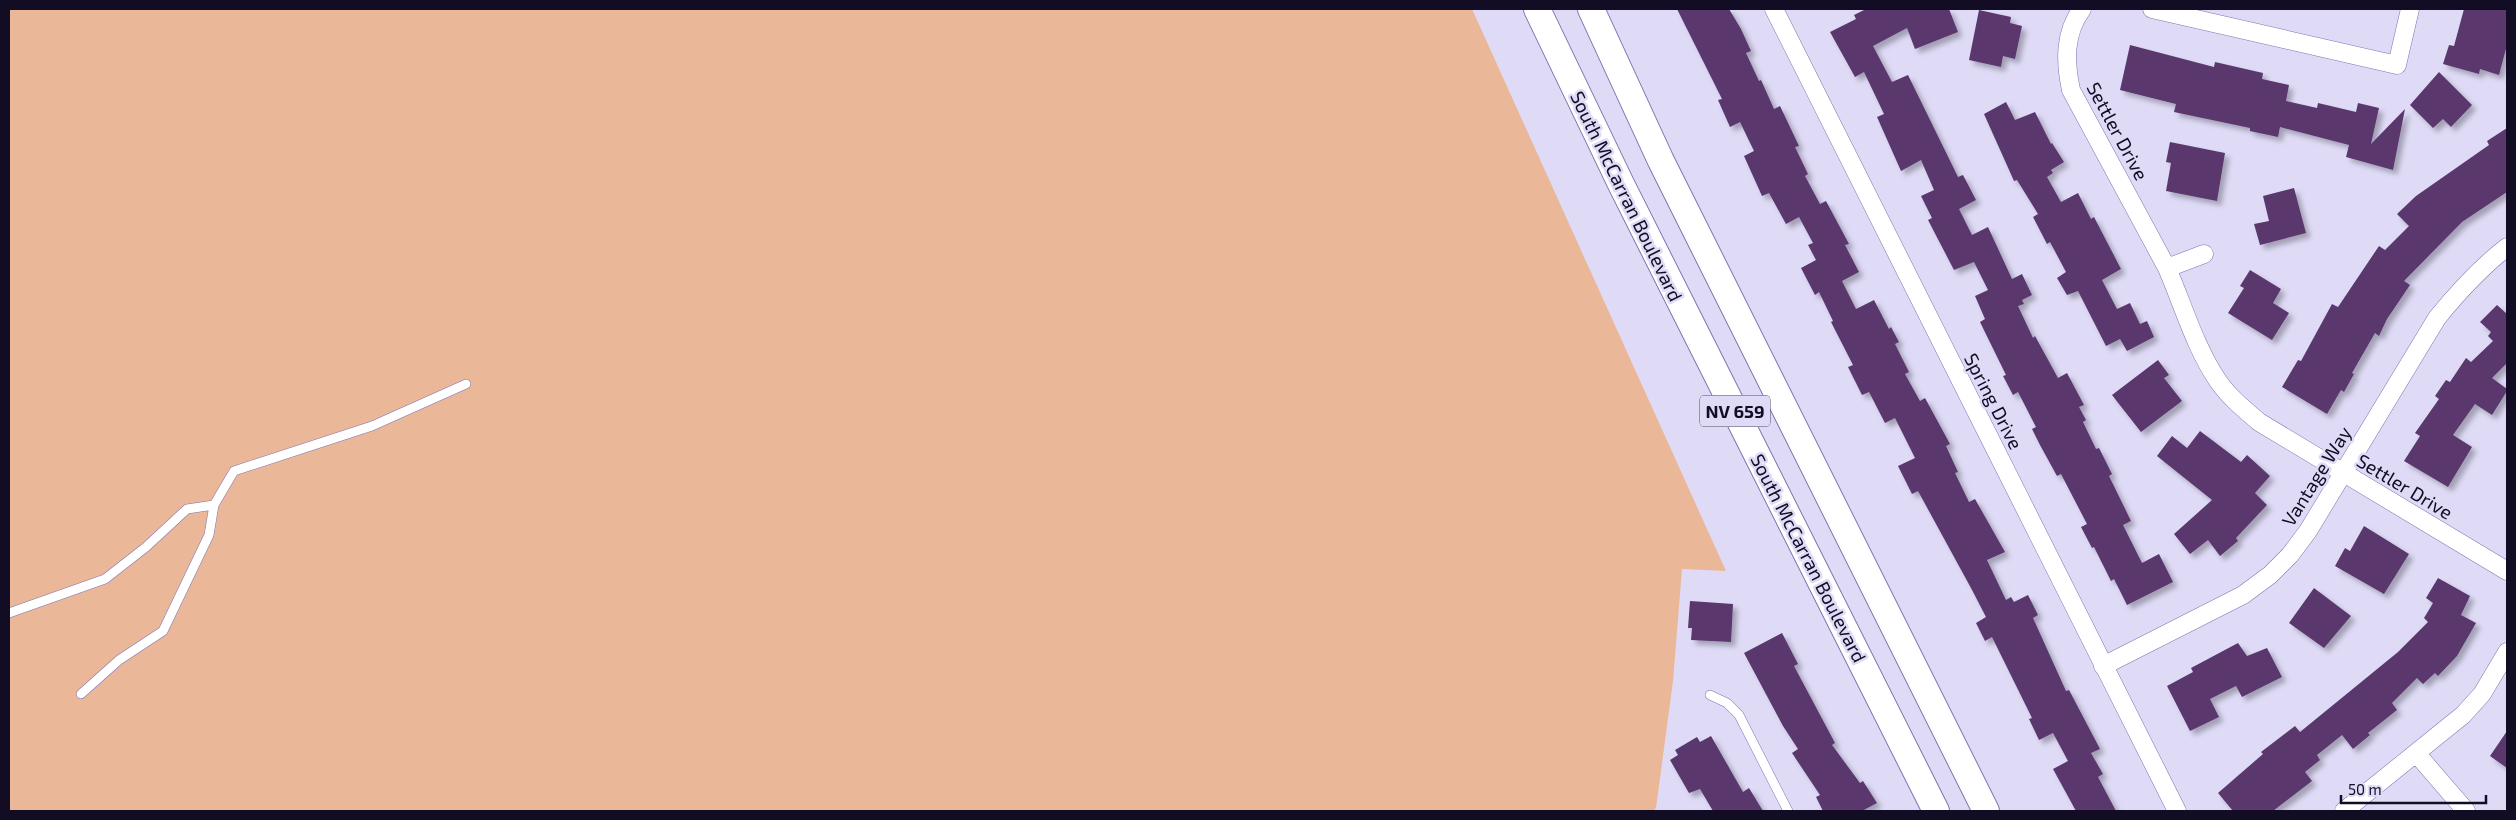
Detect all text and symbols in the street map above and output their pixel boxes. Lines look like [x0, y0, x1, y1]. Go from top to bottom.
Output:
street label: Settler Drive [2083, 78, 2153, 184]
street label: South McCarran Boulevard [1566, 87, 1688, 305]
street label: Spring Drive [1960, 349, 2028, 453]
road number: NV 659 [1700, 396, 1770, 426]
street label: Vantage Way [2276, 422, 2356, 530]
street label: Settler Drive [2353, 448, 2457, 524]
street label: South McCarran Boulevard [1746, 450, 1872, 666]
scale bar [2341, 772, 2486, 804]
text: 50 m [2348, 780, 2382, 798]

